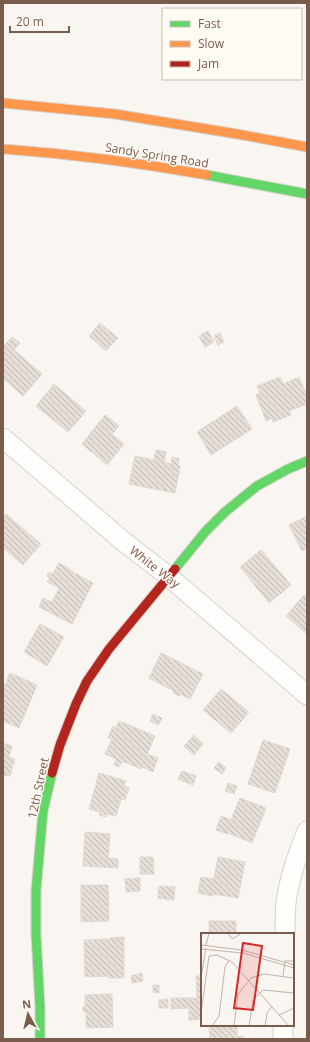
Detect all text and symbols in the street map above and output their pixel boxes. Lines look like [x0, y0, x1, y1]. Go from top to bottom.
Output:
scale bar [10, 8, 69, 34]
legend [162, 8, 302, 80]
text: 20 m [16, 13, 44, 30]
text: Fast [198, 15, 221, 32]
text: Slow [198, 35, 225, 52]
text: Jam [197, 55, 219, 72]
street label: Sandy Spring Road [104, 138, 210, 172]
street label: White Way [126, 542, 184, 593]
street label: 12th Street [23, 756, 53, 820]
inset map [201, 933, 294, 1026]
north arrow [8, 994, 48, 1034]
text: N [21, 996, 32, 1012]

